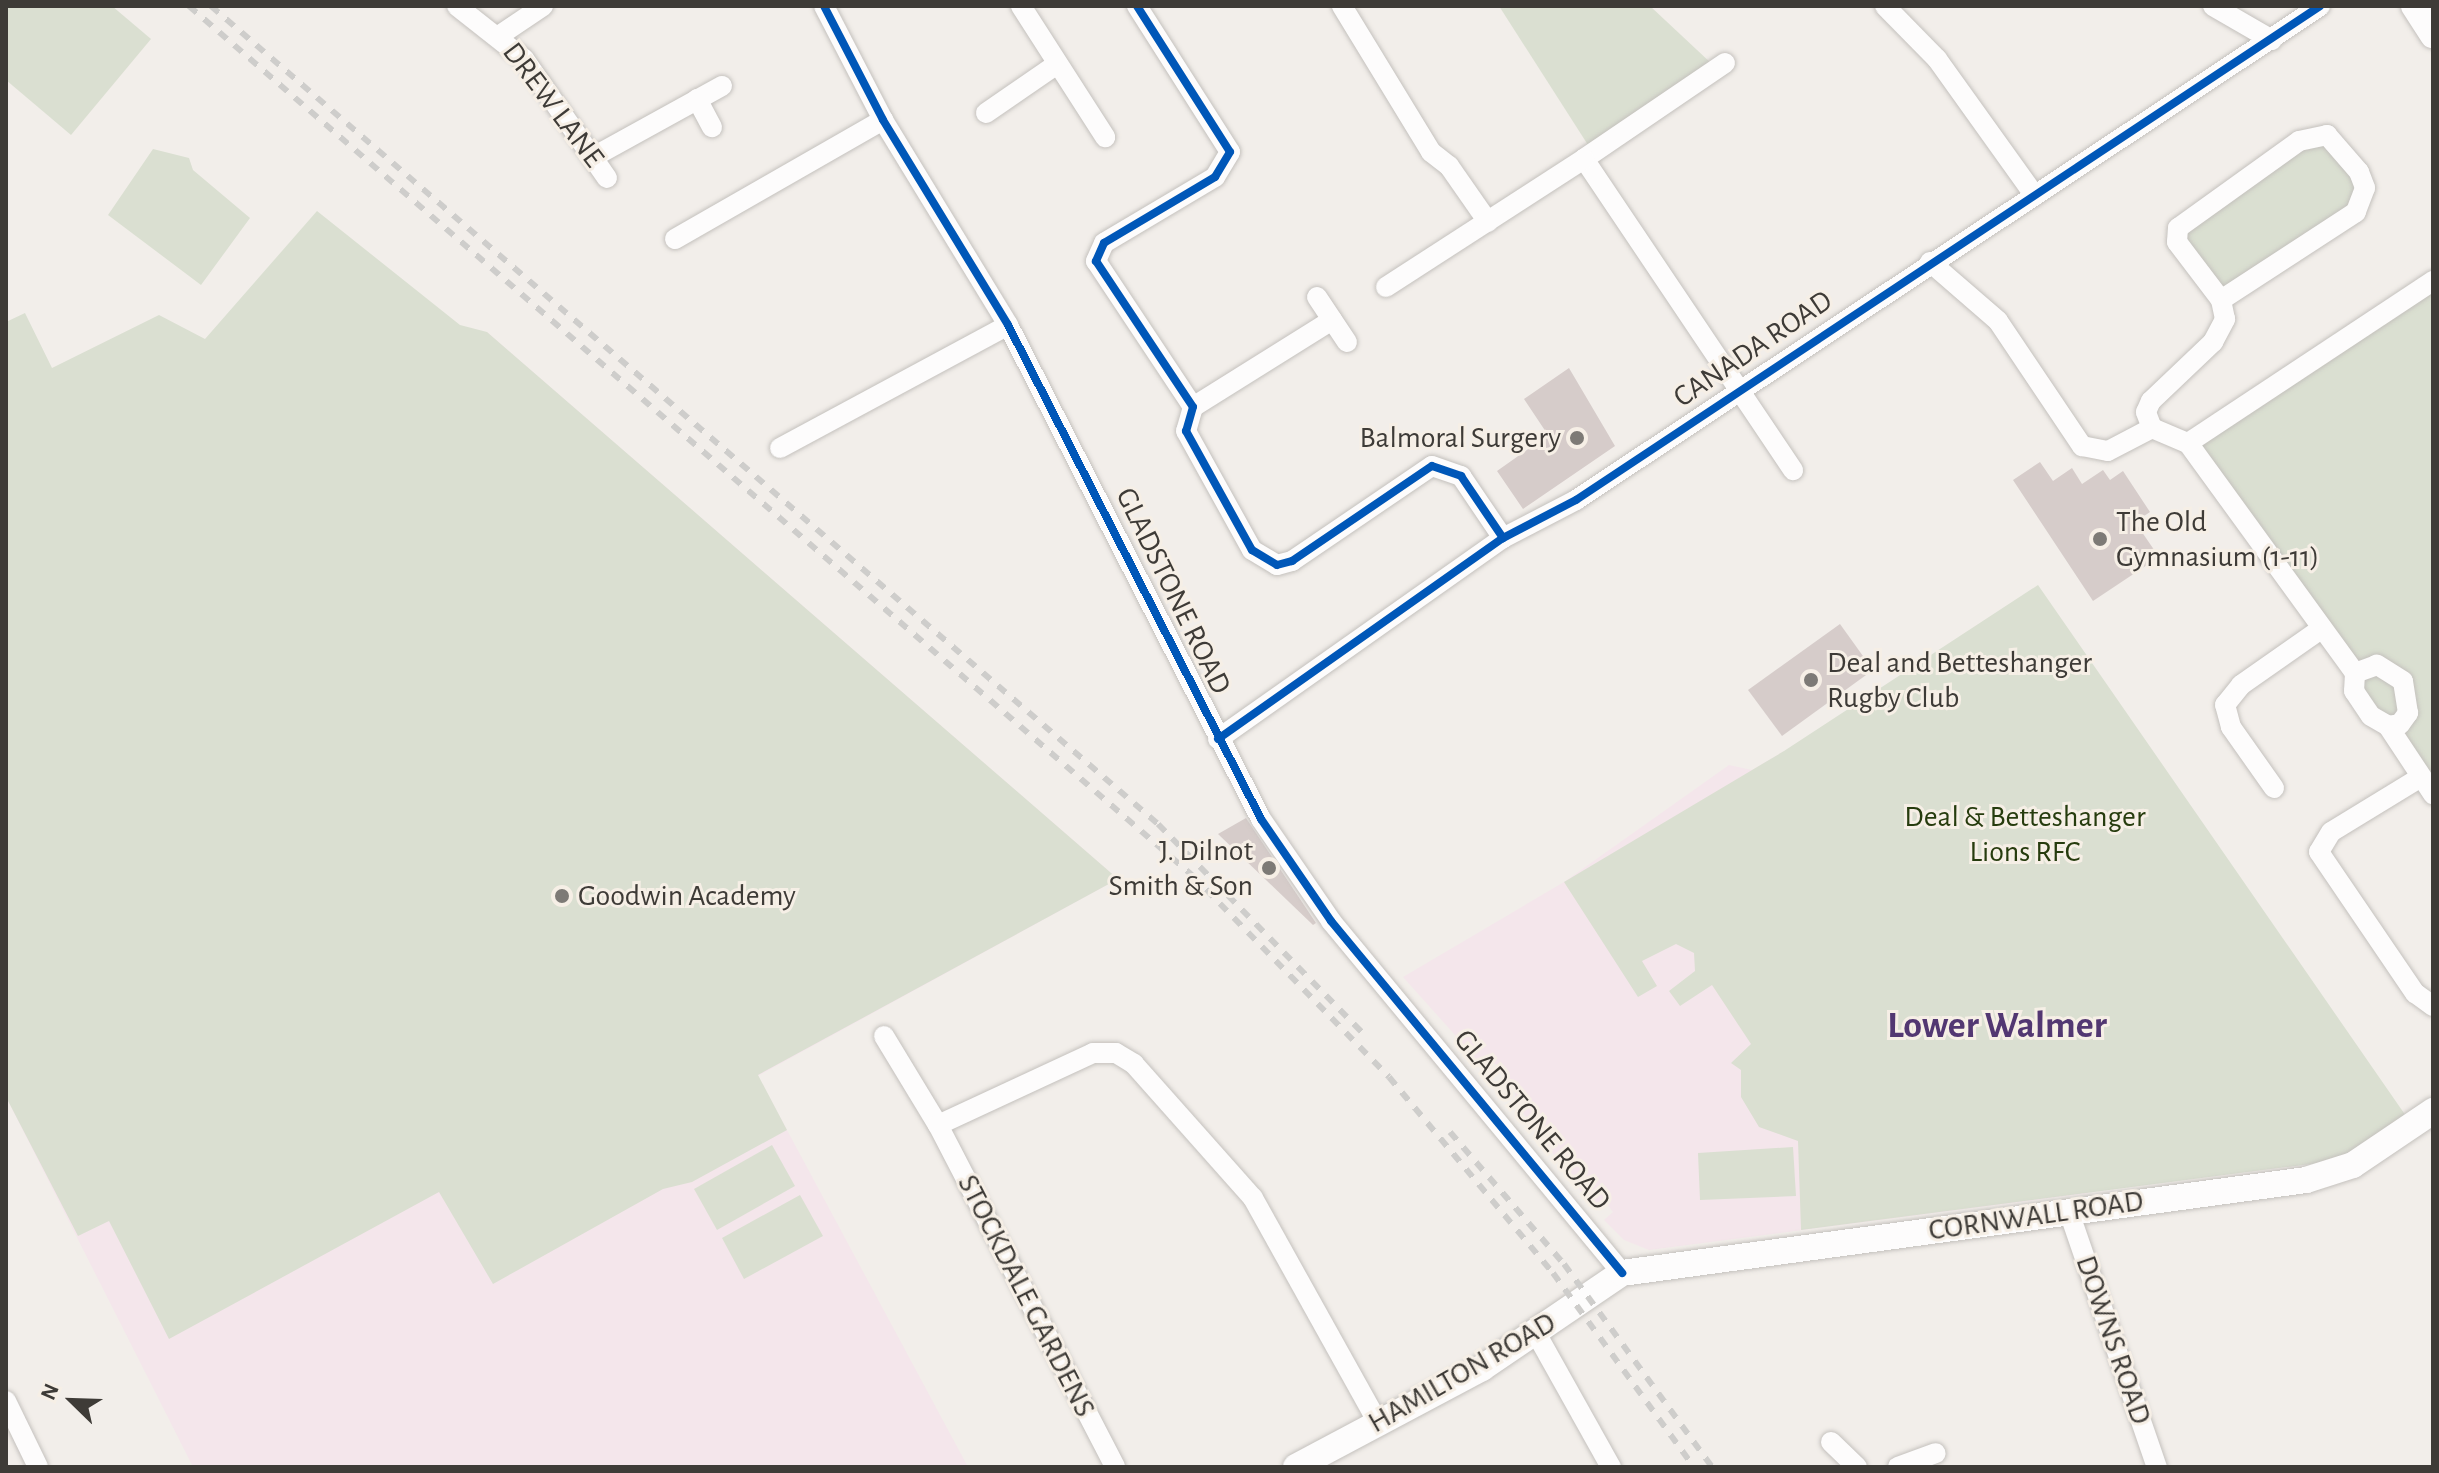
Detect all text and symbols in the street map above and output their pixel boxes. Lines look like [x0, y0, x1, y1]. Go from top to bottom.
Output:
street label: DREW LANE [494, 35, 612, 175]
street label: CANADA ROAD [1667, 283, 1839, 415]
place label: Balmoral Surgery [1359, 420, 1561, 456]
marker: Balmoral Surgery [1568, 429, 1586, 447]
street label: GLADSTONE ROAD [1107, 482, 1239, 700]
place label: The Old Gymnasium (1-11) [2116, 504, 2320, 574]
marker: The Old Gymnasium (1-11) [2091, 530, 2109, 548]
place label: Deal and Betteshanger Rugby Club [1827, 645, 2092, 716]
marker: Deal and Betteshanger Rugby Club [1802, 671, 1820, 689]
park label: Deal & Betteshanger Lions RFC [1904, 799, 2146, 870]
place label: J. Dilnot Smith & Son [1109, 833, 1253, 904]
marker: J. Dilnot Smith & Son [1260, 859, 1278, 877]
place label: Goodwin Academy [578, 878, 796, 914]
marker: Goodwin Academy [553, 887, 571, 905]
district label: Lower Walmer [1887, 1004, 2107, 1050]
street label: GLADSTONE ROAD [1446, 1022, 1618, 1218]
street label: STOCKDALE GARDENS [949, 1169, 1103, 1423]
street label: CORNWALL ROAD [1926, 1183, 2146, 1249]
street label: DOWNS ROAD [2067, 1251, 2159, 1429]
street label: HAMILTON ROAD [1362, 1305, 1562, 1441]
north arrow [32, 1361, 112, 1441]
text: N [37, 1380, 63, 1403]

